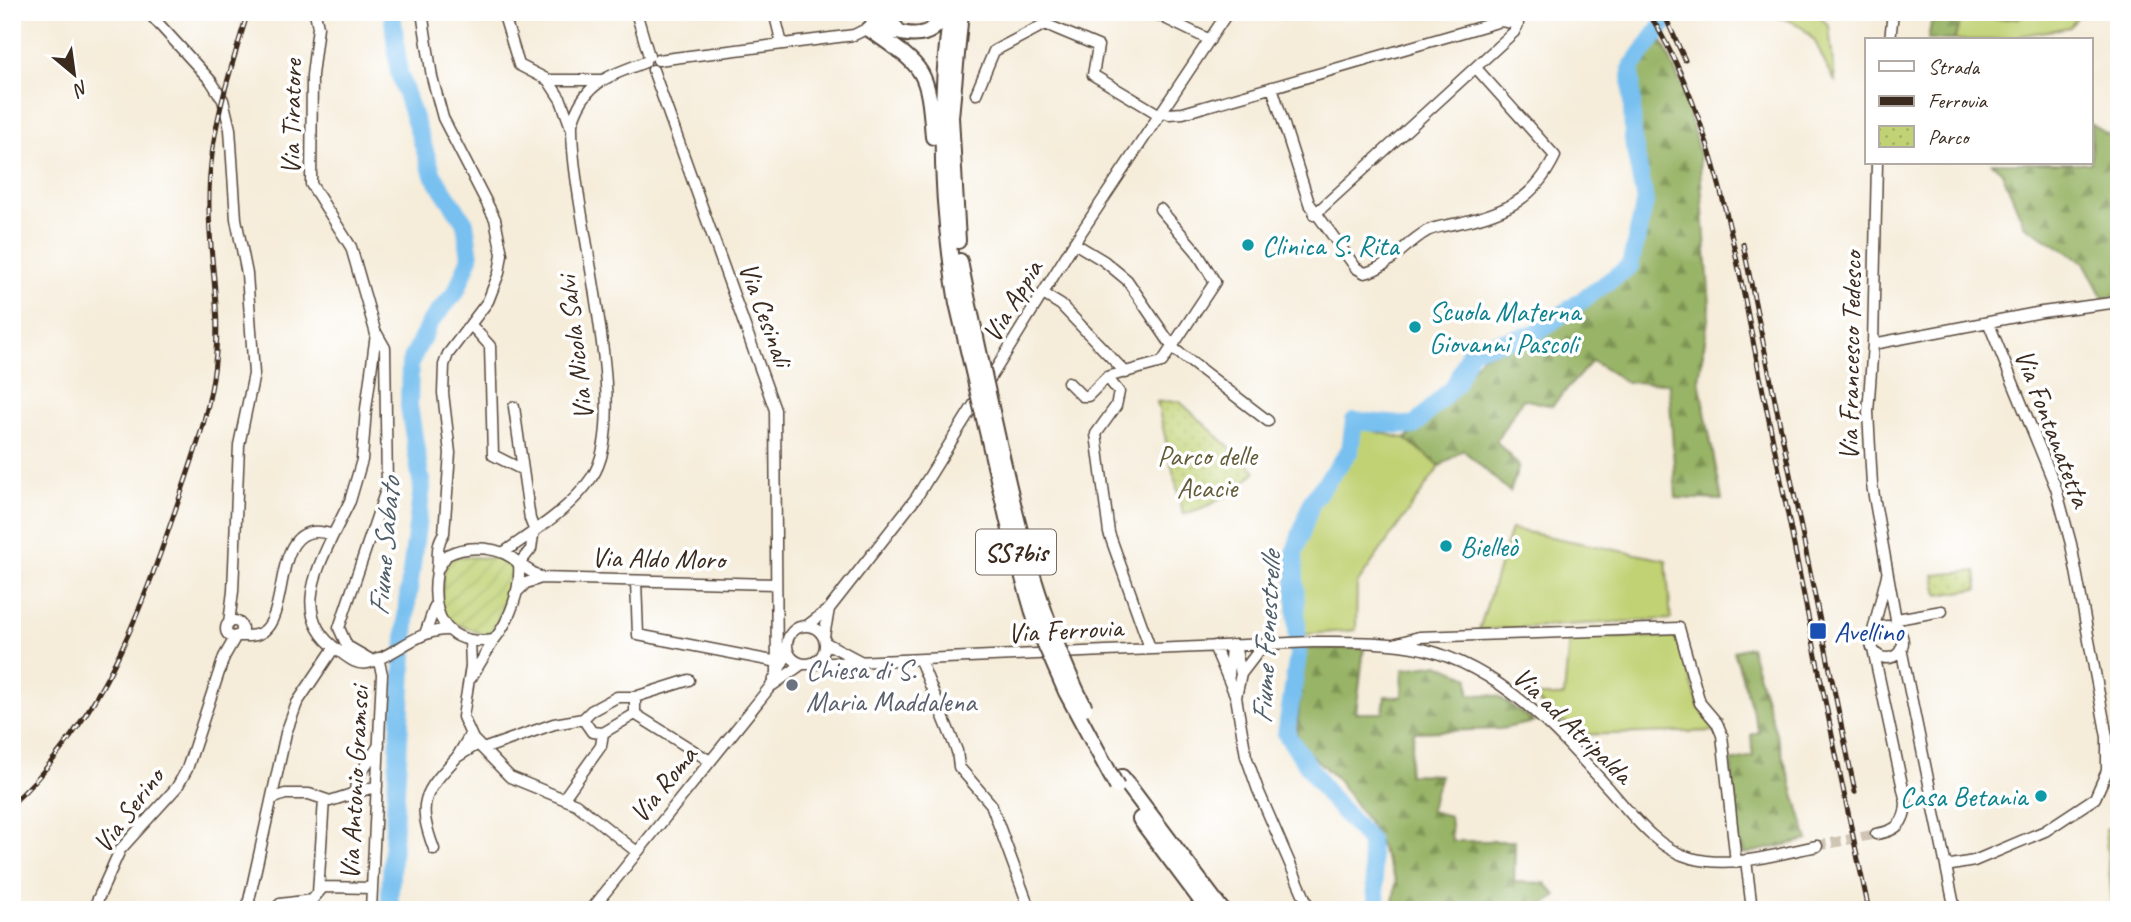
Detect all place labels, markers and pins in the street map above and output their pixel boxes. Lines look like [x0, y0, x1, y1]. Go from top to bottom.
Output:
place label: Clinica S. Rita [1262, 228, 1400, 263]
marker: Clinica S. Rita [1240, 237, 1256, 253]
place label: Scuola Materna Giovanni Pascoli [1429, 294, 1583, 361]
marker: Scuola Materna Giovanni Pascoli [1407, 319, 1423, 335]
place label: Bielleò [1460, 529, 1520, 564]
marker: Bielleò [1438, 538, 1454, 554]
place label: Avellino [1834, 614, 1906, 649]
marker: Avellino [1808, 621, 1828, 641]
place label: Chiesa di S. Maria Maddalena [806, 652, 978, 719]
marker: Chiesa di S. Maria Maddalena [784, 677, 800, 693]
place label: Casa Betania [1900, 779, 2030, 814]
marker: Casa Betania [2033, 788, 2049, 804]

